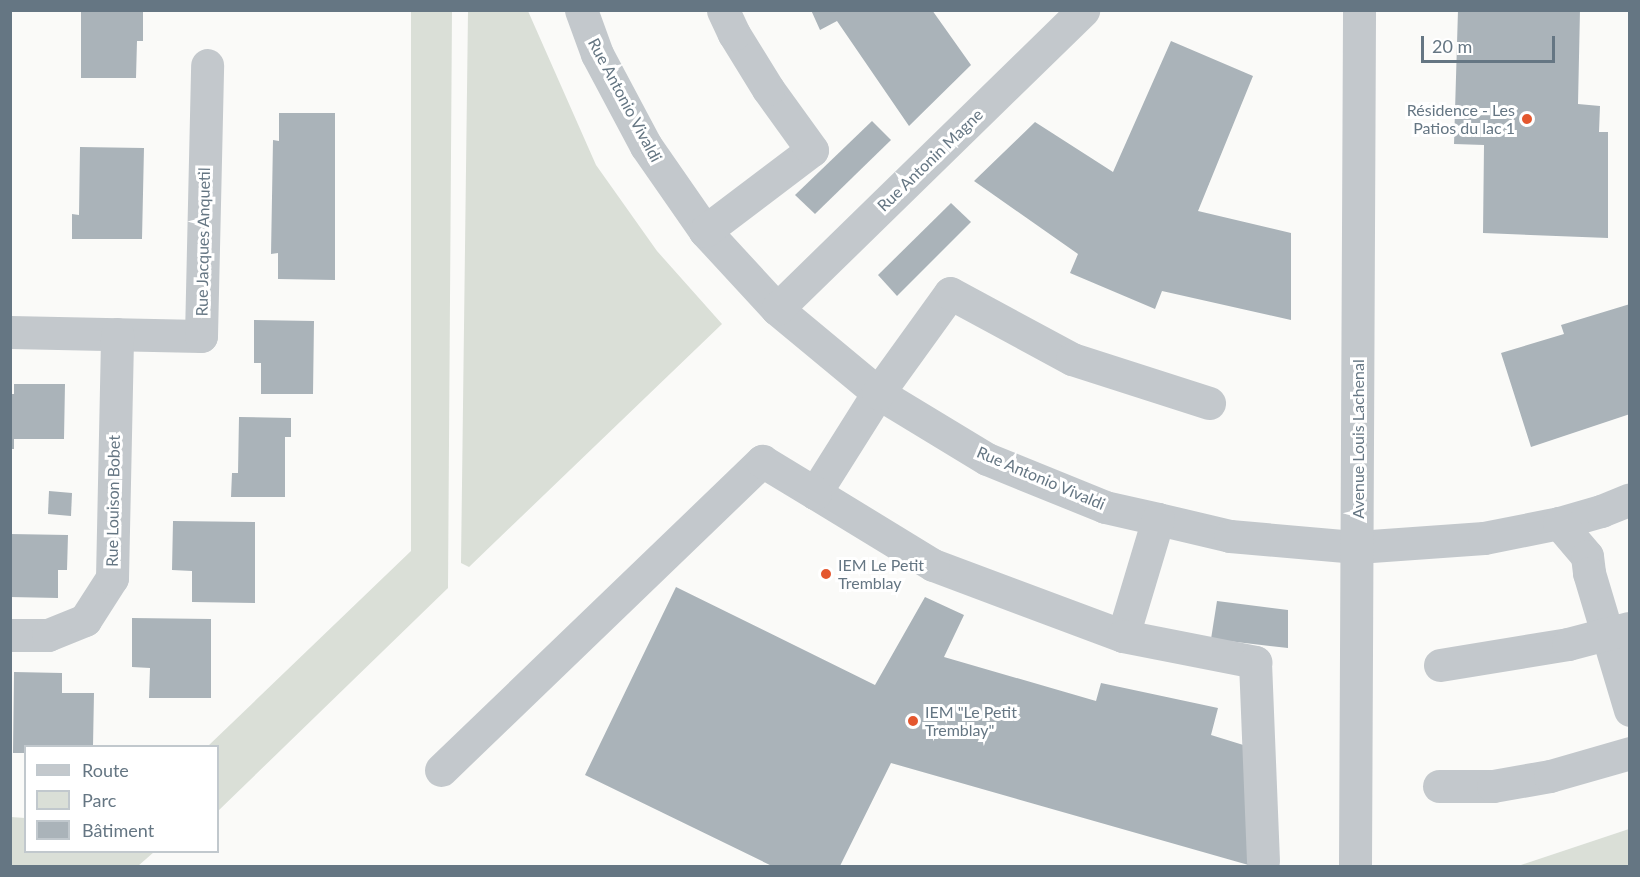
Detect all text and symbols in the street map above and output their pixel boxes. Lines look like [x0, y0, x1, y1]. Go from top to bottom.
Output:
scale bar [1424, 24, 1558, 62]
street label: Rue Antonio Vivaldi [584, 34, 666, 166]
text: 20 m [1432, 35, 1472, 57]
place label: Résidence - Les Patios du lac 1 [1407, 100, 1515, 138]
street label: Rue Antonin Magne [873, 105, 987, 215]
marker: Résidence - Les Patios du lac 1 [1520, 112, 1534, 126]
street label: Rue Jacques Anquetil [192, 167, 214, 317]
street label: Avenue Louis Lachenal [1348, 359, 1368, 519]
street label: Rue Louison Bobet [102, 435, 124, 567]
street label: Rue Antonio Vivaldi [973, 442, 1109, 514]
place label: IEM Le Petit Tremblay [838, 555, 924, 593]
marker: IEM Le Petit Tremblay [819, 567, 833, 581]
place label: IEM "Le Petit Tremblay" [925, 702, 1017, 740]
marker: IEM "Le Petit Tremblay" [906, 714, 920, 728]
legend [24, 745, 219, 853]
text: Route [82, 759, 129, 781]
text: Parc [82, 789, 116, 811]
text: Bâtiment [82, 819, 154, 841]

